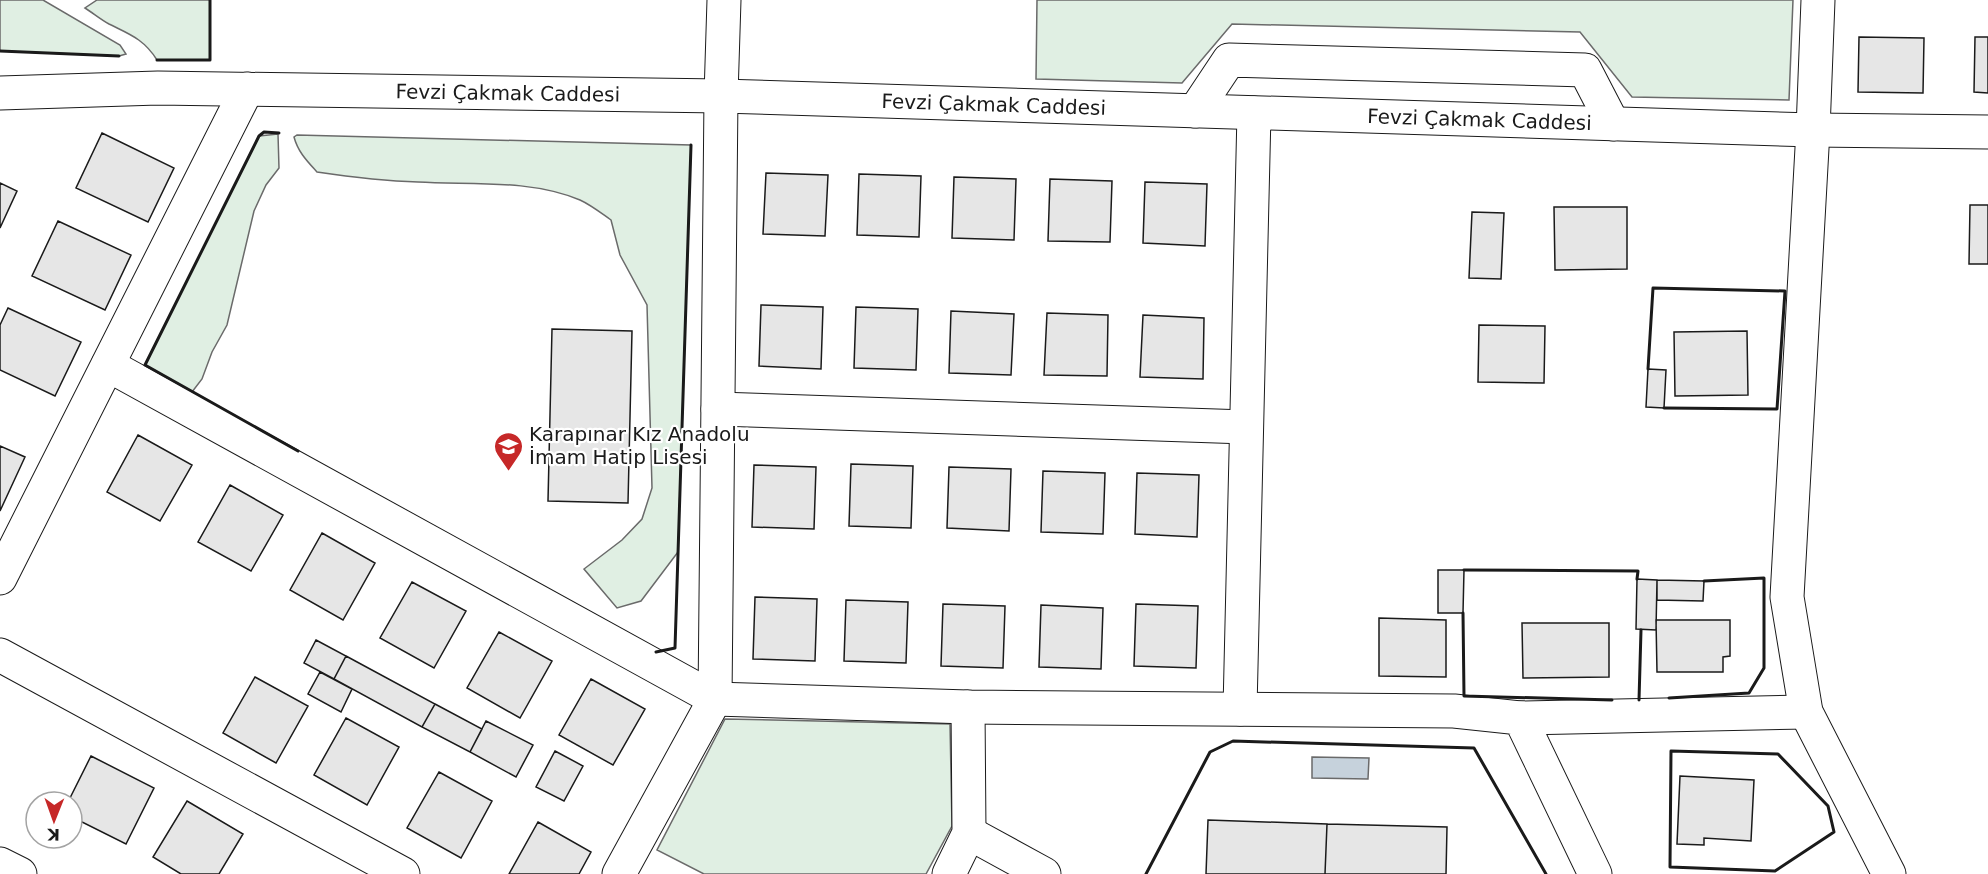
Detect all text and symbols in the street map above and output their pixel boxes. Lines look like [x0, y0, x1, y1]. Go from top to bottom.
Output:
street label: Fevzi Çakmak Caddesi [395, 79, 620, 107]
street label: Fevzi Çakmak Caddesi [881, 89, 1106, 120]
street label: Fevzi Çakmak Caddesi [1367, 104, 1592, 135]
place label: Karapınar Kız Anadolu İmam Hatip Lisesi [529, 422, 750, 469]
school or university icon: Karapınar Kız Anadolu İmam Hatip Lisesi [492, 430, 524, 472]
north arrow [24, 790, 84, 850]
text: K [47, 825, 60, 844]

